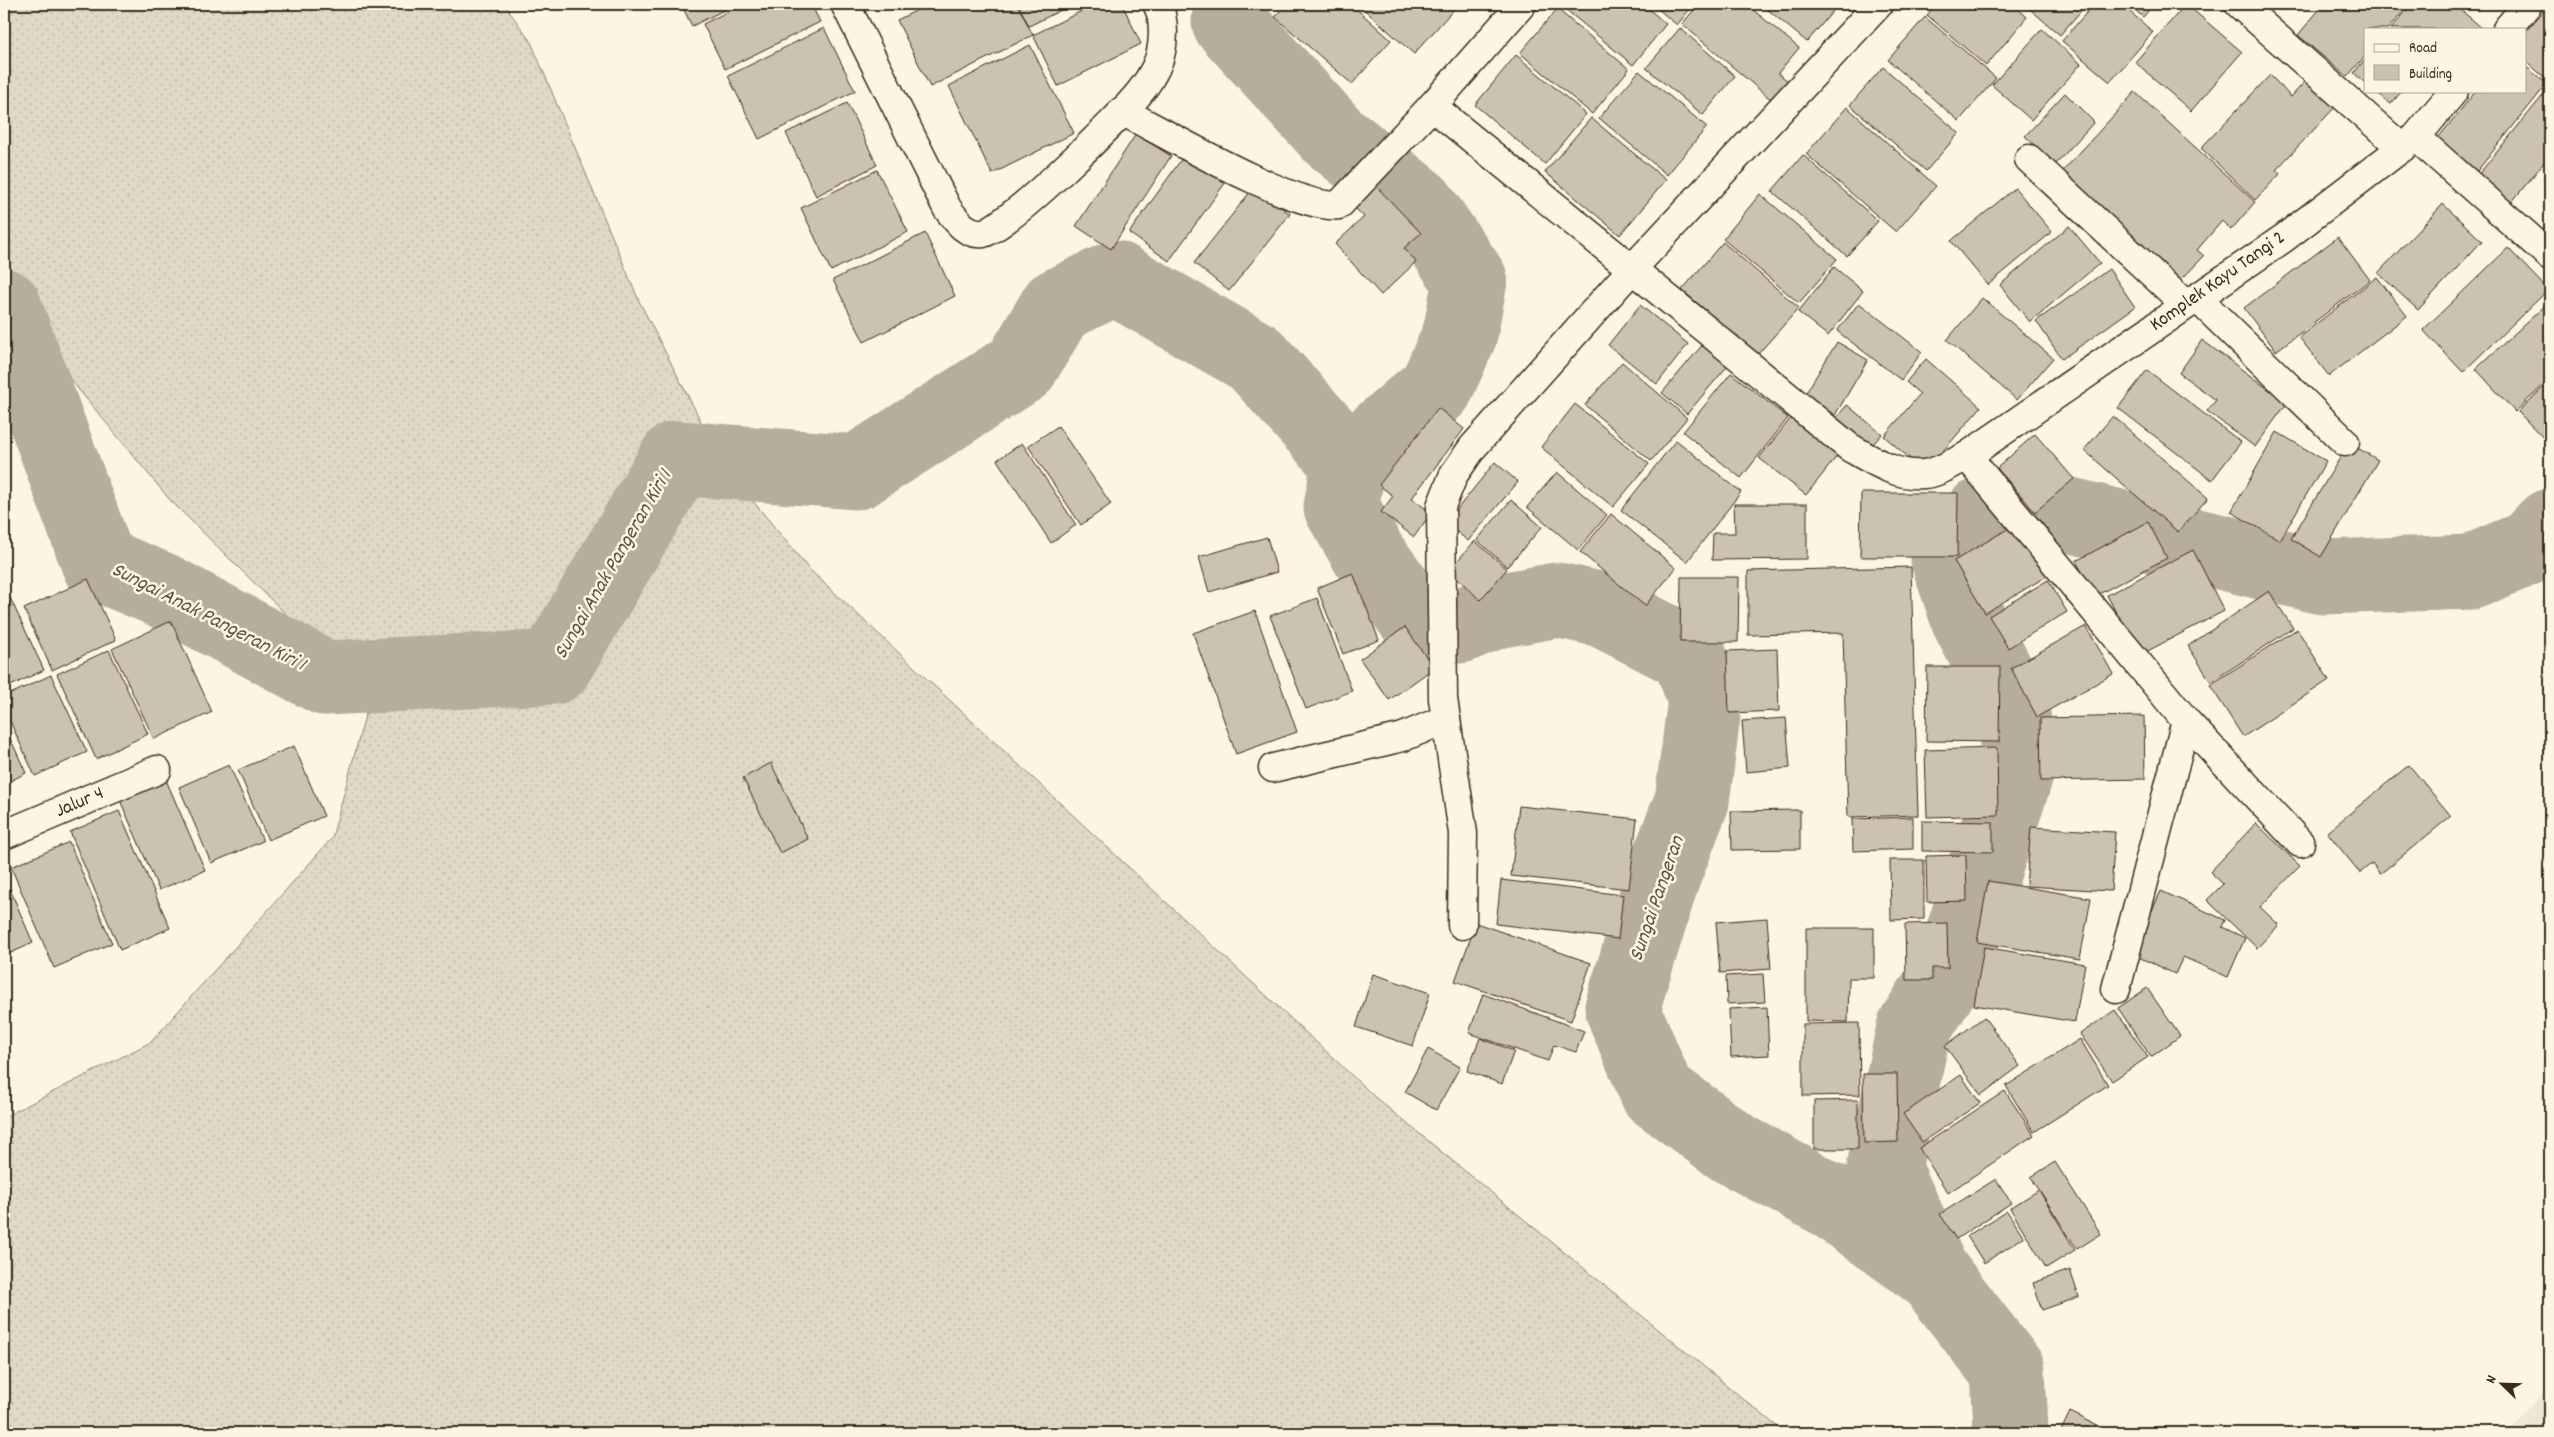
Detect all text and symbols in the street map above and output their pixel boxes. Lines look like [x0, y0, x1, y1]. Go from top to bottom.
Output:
legend [2364, 28, 2526, 92]
text: Road [2409, 38, 2437, 60]
text: Building [2409, 64, 2452, 86]
street label: Komplek Kayu Tangi 2 [2145, 225, 2291, 339]
water label: Sungai Anak Pangeran Kiri 1 [547, 463, 682, 665]
water label: Sungai Anak Pangeran Kiri 1 [106, 556, 312, 681]
street label: Jalur 4 [51, 780, 109, 826]
water label: Sungai Pangeran [1623, 831, 1694, 966]
north arrow [2476, 1360, 2526, 1410]
text: N [2481, 1373, 2502, 1387]

